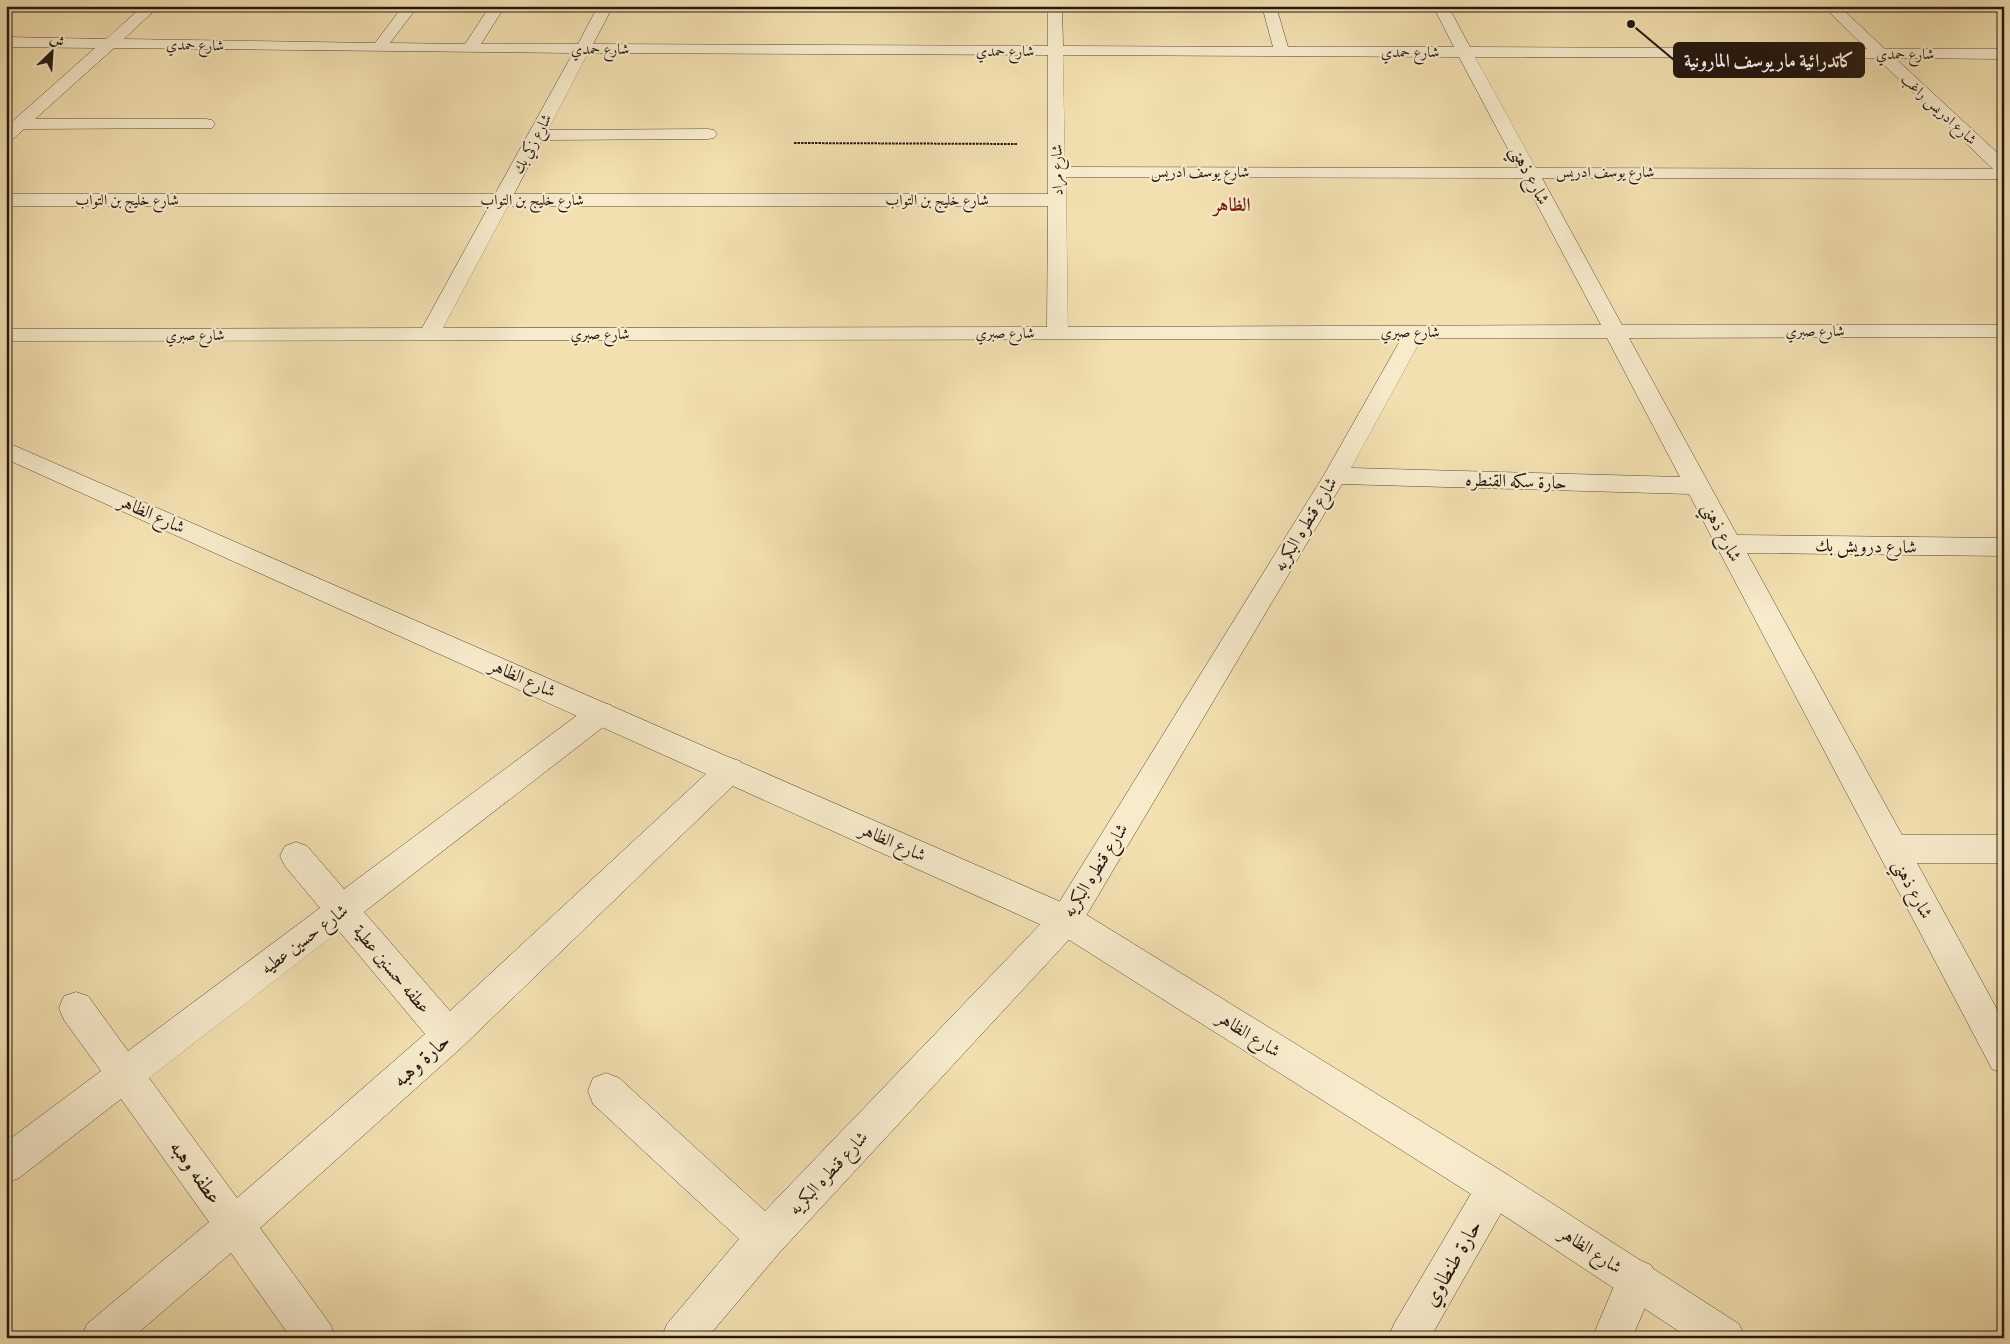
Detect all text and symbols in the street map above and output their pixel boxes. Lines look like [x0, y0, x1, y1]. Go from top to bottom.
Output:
north arrow [28, 28, 78, 78]
text: ش [47, 29, 68, 52]
street label: شارع حمدي [166, 34, 224, 59]
street label: شارع حمدي [571, 39, 629, 62]
street label: شارع حمدي [976, 41, 1034, 64]
street label: شارع حمدي [1381, 42, 1439, 65]
callout: كاتدرائية مار يوسف المارونية [1674, 43, 1864, 77]
street label: شارع حمدي [1876, 44, 1934, 67]
text: كاتدرائية مار يوسف المارونية [1684, 48, 1854, 74]
street label: شارع ادريس راغب [1895, 69, 1981, 151]
street label: شارع زكي بك [508, 110, 559, 179]
street label: شارع ذهني [1500, 141, 1556, 211]
street label: شارع مراد [1047, 144, 1070, 196]
street label: شارع يوسف ادريس [1151, 162, 1249, 185]
street label: شارع يوسف ادريس [1556, 162, 1654, 185]
street label: شارع خليج بن التواب [75, 190, 179, 214]
street label: شارع خليج بن التواب [480, 190, 584, 214]
street label: شارع خليج بن التواب [885, 190, 989, 214]
district label: الظاهر [1211, 192, 1251, 218]
street label: شارع صبري [1785, 321, 1845, 344]
street label: شارع صبري [1380, 322, 1440, 345]
street label: شارع صبري [975, 323, 1035, 346]
street label: شارع صبري [570, 324, 630, 347]
street label: شارع صبري [165, 325, 225, 348]
street label: حارة سكه القنطره [1465, 467, 1567, 495]
street label: شارع قنطره البكريه [1267, 472, 1345, 577]
street label: شارع الظاهر [112, 488, 189, 542]
street label: شارع ذهني [1692, 498, 1748, 568]
street label: شارع درويش بك [1815, 533, 1917, 562]
street label: شارع الظاهر [483, 652, 560, 706]
street label: شارع الظاهر [853, 816, 930, 870]
street label: شارع قنطره البكريه [1057, 818, 1136, 923]
street label: شارع ذهني [1883, 855, 1939, 925]
street label: شارع حسين عطيه [255, 898, 354, 982]
street label: عطفه حسنين عطية [348, 920, 436, 1018]
street label: شارع الظاهر [1210, 1004, 1285, 1065]
street label: حارة وهبه [386, 1027, 456, 1093]
street label: شارع قنطره البكريه [783, 1126, 875, 1222]
street label: عطفه وهبه [163, 1134, 229, 1210]
street label: حارة طنطاوي [1416, 1215, 1490, 1312]
street label: شارع الظاهر [1552, 1220, 1627, 1282]

